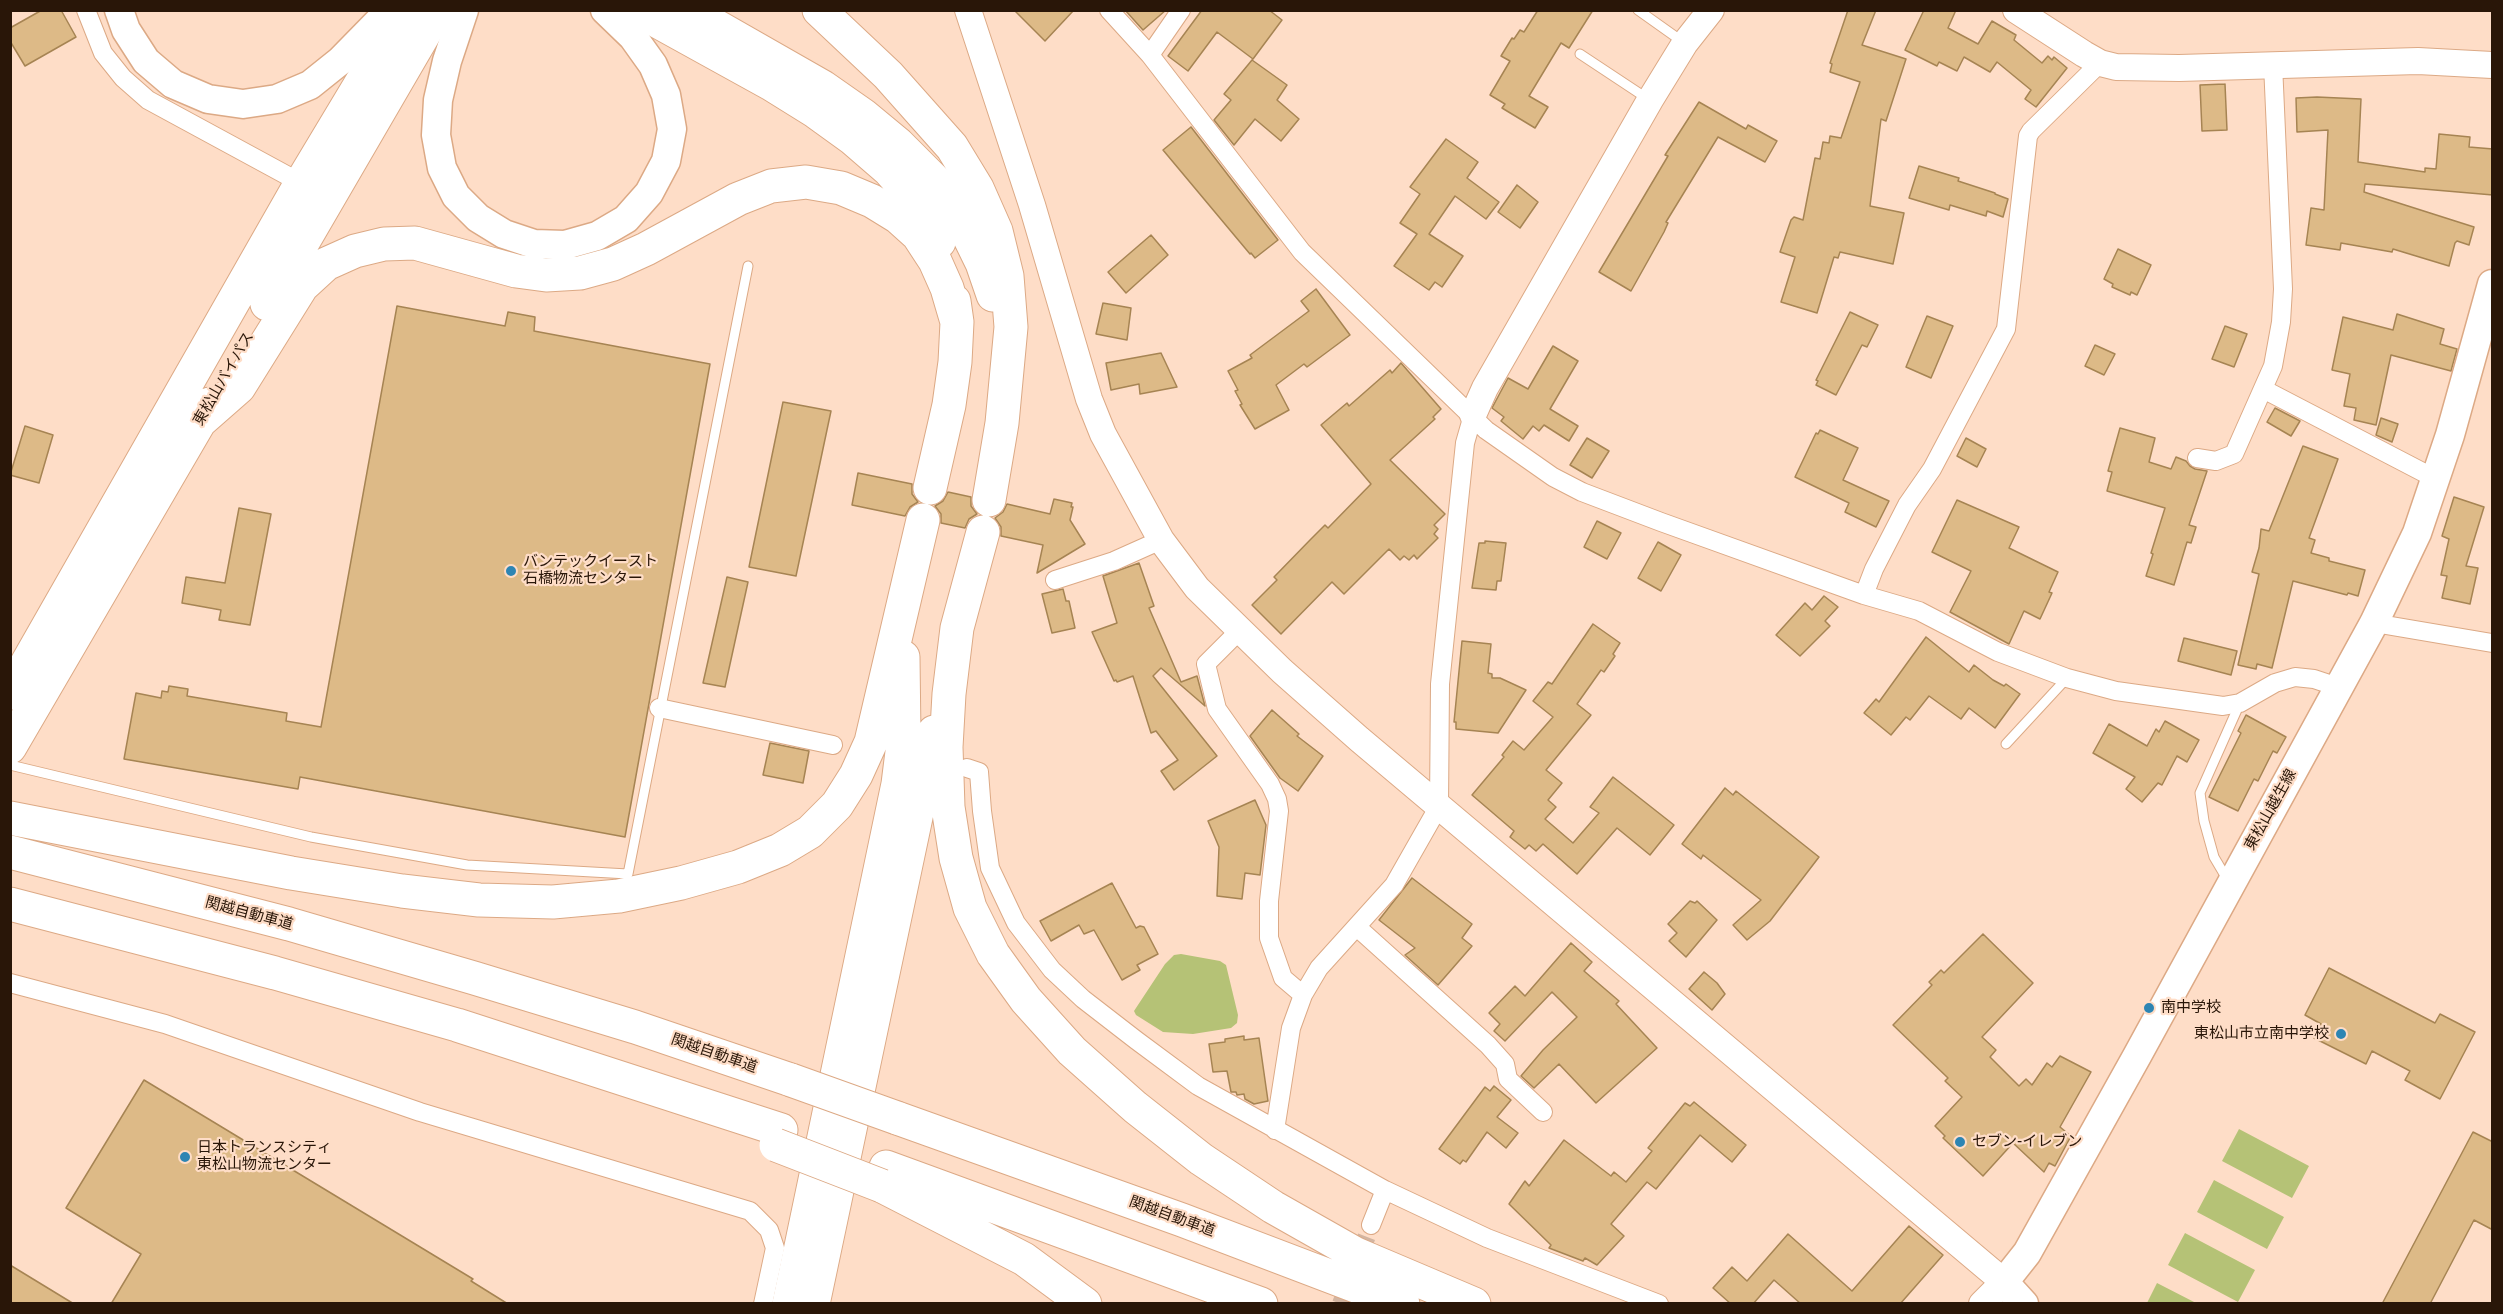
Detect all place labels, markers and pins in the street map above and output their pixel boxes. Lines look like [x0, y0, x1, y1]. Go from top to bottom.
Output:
place label: バンテックイースト 石橋物流センター [523, 553, 658, 588]
marker: バンテックイースト 石橋物流センター [504, 564, 518, 578]
place label: 南中学校 [2161, 999, 2221, 1017]
marker: 南中学校 [2142, 1001, 2156, 1015]
place label: 東松山市立南中学校 [2194, 1025, 2329, 1043]
marker: 東松山市立南中学校 [2334, 1027, 2348, 1041]
place label: セブン-イレブン [1972, 1133, 2082, 1151]
marker: セブン-イレブン [1953, 1135, 1967, 1149]
place label: 日本トランスシティ 東松山物流センター [197, 1139, 332, 1174]
marker: 日本トランスシティ 東松山物流センター [178, 1150, 192, 1164]

